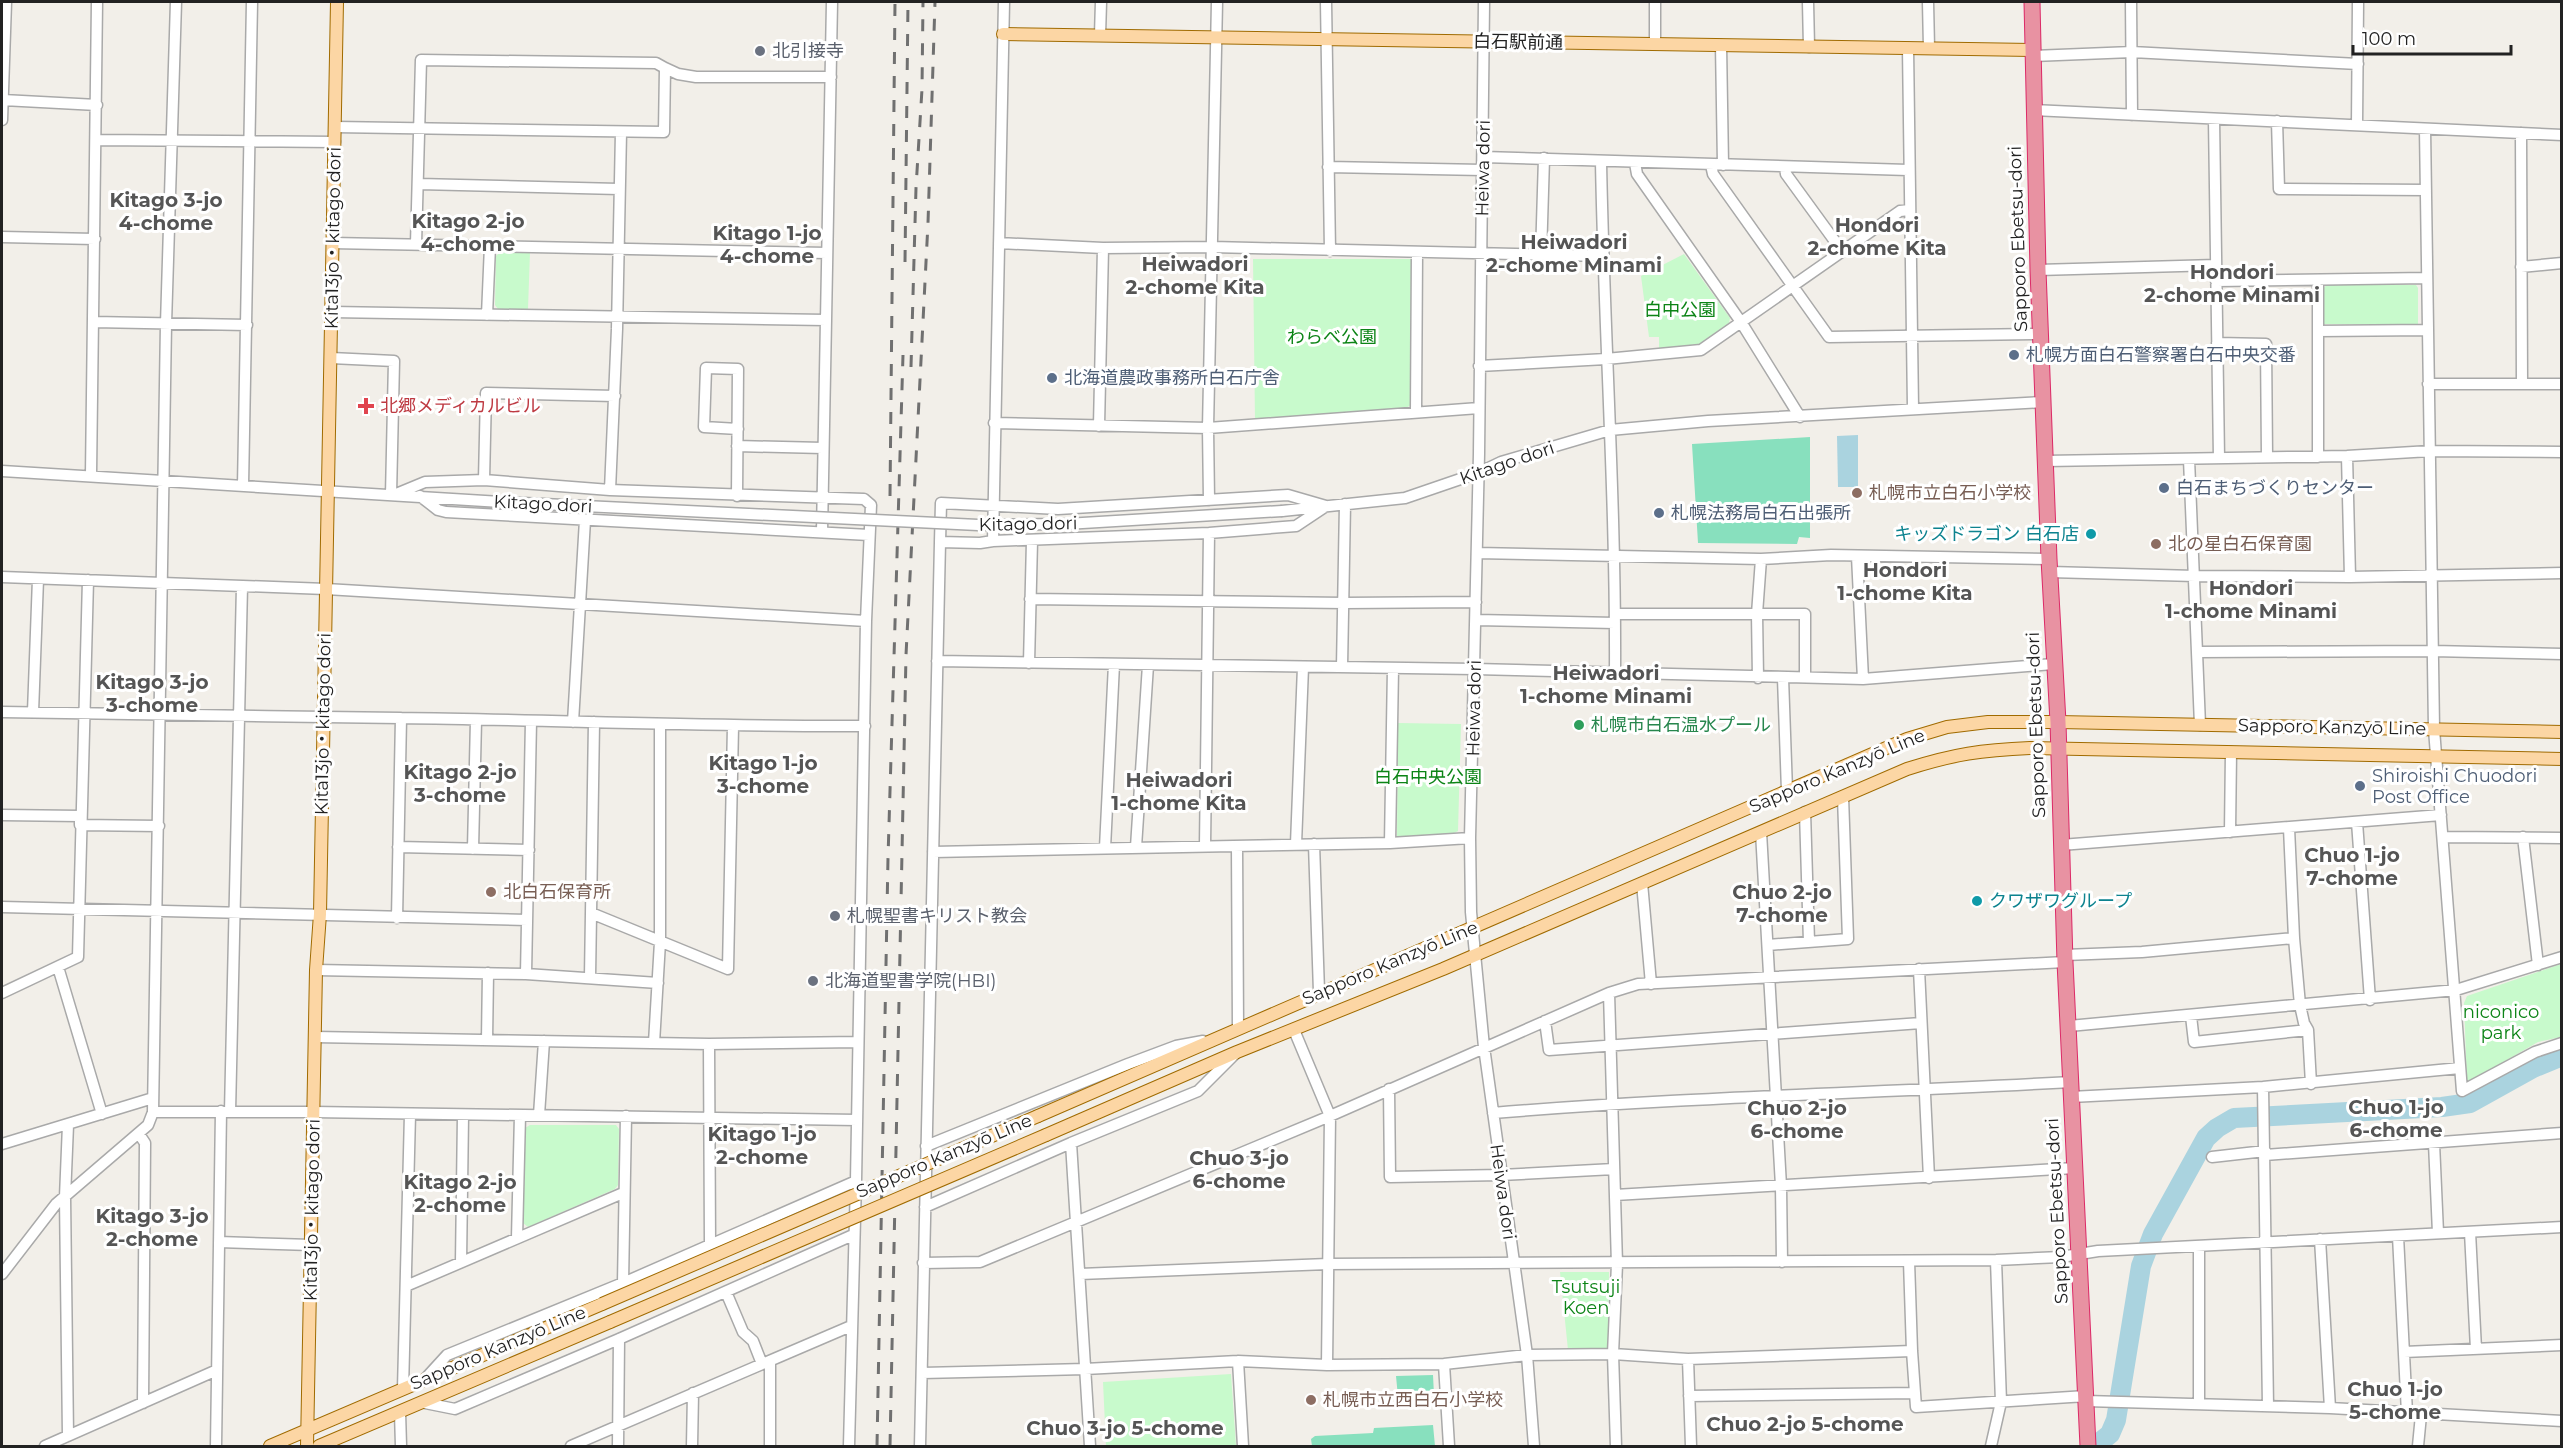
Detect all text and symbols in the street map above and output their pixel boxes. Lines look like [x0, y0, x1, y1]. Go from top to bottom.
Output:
scale bar [2353, 18, 2510, 56]
text: 100 m [2362, 28, 2416, 50]
street label: 白石駅前通 [1473, 30, 1563, 54]
place label: 北引接寺 [772, 40, 844, 62]
marker: 北引接寺 [753, 44, 767, 58]
street label: Heiwa dori [1471, 120, 1495, 216]
street label: Sapporo Ebetsu-dori [2004, 146, 2032, 332]
street label: Kita13jo・kitago dori [320, 147, 346, 329]
district label: Kitago 3-jo 4-chome [109, 188, 223, 235]
district label: Kitago 2-jo 4-chome [411, 209, 525, 256]
district label: Hondori 2-chome Kita [1807, 213, 1947, 260]
district label: Kitago 1-jo 4-chome [712, 221, 822, 268]
district label: Heiwadori 2-chome Minami [1486, 230, 1662, 277]
district label: Heiwadori 2-chome Kita [1125, 252, 1265, 299]
district label: Hondori 2-chome Minami [2144, 260, 2320, 307]
park label: 白中公園 [1644, 299, 1716, 321]
park label: わらべ公園 [1287, 326, 1377, 348]
place label: 札幌方面白石警察署白石中央交番 [2026, 344, 2296, 366]
marker: 札幌方面白石警察署白石中央交番 [2007, 348, 2021, 362]
place label: 北海道農政事務所白石庁舎 [1064, 367, 1280, 389]
marker: 北海道農政事務所白石庁舎 [1045, 371, 1059, 385]
place label: 北郷メディカルビル [380, 395, 541, 417]
marker: 北郷メディカルビル [357, 397, 375, 415]
street label: Kitago dori [1457, 437, 1557, 489]
place label: 白石まちづくりセンター [2176, 477, 2374, 499]
marker: 白石まちづくりセンター [2157, 481, 2171, 495]
place label: 札幌市立白石小学校 [1869, 482, 2031, 504]
marker: 札幌市立白石小学校 [1850, 486, 1864, 500]
street label: Kitago dori [493, 490, 593, 518]
place label: 札幌法務局白石出張所 [1671, 502, 1851, 524]
marker: 札幌法務局白石出張所 [1652, 506, 1666, 520]
street label: Kitago dori [978, 512, 1078, 536]
place label: キッズドラゴン 白石店 [1894, 523, 2079, 545]
marker: キッズドラゴン 白石店 [2084, 527, 2098, 541]
place label: 北の星白石保育園 [2168, 533, 2312, 555]
marker: 北の星白石保育園 [2149, 537, 2163, 551]
district label: Hondori 1-chome Kita [1837, 558, 1973, 605]
district label: Hondori 1-chome Minami [2165, 576, 2337, 623]
street label: Sapporo Ebetsu-dori [2022, 632, 2050, 818]
street label: Kita13jo・kitago dori [310, 633, 336, 815]
street label: Heiwa dori [1462, 660, 1486, 756]
district label: Heiwadori 1-chome Minami [1520, 661, 1692, 708]
district label: Kitago 3-jo 3-chome [95, 670, 209, 717]
place label: 札幌市白石温水プール [1591, 714, 1771, 736]
street label: Sapporo Kanzyō Line [2238, 714, 2427, 740]
marker: 札幌市白石温水プール [1572, 718, 1586, 732]
street label: Sapporo Kanzyō Line [1746, 724, 1928, 818]
district label: Kitago 1-jo 3-chome [708, 751, 818, 798]
district label: Kitago 2-jo 3-chome [403, 760, 517, 807]
place label: Shiroishi Chuodori Post Office [2372, 765, 2537, 808]
park label: 白石中央公園 [1374, 766, 1482, 788]
district label: Heiwadori 1-chome Kita [1111, 768, 1247, 815]
marker: Shiroishi Chuodori Post Office [2353, 779, 2367, 793]
district label: Chuo 1-jo 7-chome [2304, 843, 2400, 890]
district label: Chuo 2-jo 7-chome [1732, 880, 1832, 927]
place label: 北白石保育所 [503, 881, 611, 903]
marker: 北白石保育所 [484, 885, 498, 899]
place label: クワザワグループ [1989, 890, 2132, 912]
marker: クワザワグループ [1970, 894, 1984, 908]
place label: 札幌聖書キリスト教会 [847, 905, 1027, 927]
marker: 札幌聖書キリスト教会 [828, 909, 842, 923]
street label: Sapporo Kanzyō Line [1299, 916, 1481, 1010]
place label: 北海道聖書学院(HBI) [825, 970, 997, 992]
marker: 北海道聖書学院(HBI) [806, 974, 820, 988]
park label: niconico park [2463, 1001, 2539, 1044]
district label: Chuo 1-jo 6-chome [2348, 1095, 2444, 1142]
district label: Chuo 2-jo 6-chome [1747, 1096, 1847, 1143]
street label: Sapporo Kanzyō Line [853, 1109, 1035, 1203]
street label: Sapporo Ebetsu-dori [2041, 1117, 2073, 1305]
street label: Kita13jo・kitago dori [299, 1119, 325, 1301]
district label: Kitago 1-jo 2-chome [707, 1122, 817, 1169]
street label: Heiwa dori [1485, 1143, 1521, 1241]
district label: Chuo 3-jo 6-chome [1189, 1146, 1289, 1193]
district label: Kitago 2-jo 2-chome [403, 1170, 517, 1217]
district label: Kitago 3-jo 2-chome [95, 1204, 209, 1251]
park label: Tsutsuji Koen [1552, 1276, 1620, 1319]
street label: Sapporo Kanzyō Line [407, 1301, 589, 1395]
district label: Chuo 1-jo 5-chome [2347, 1377, 2443, 1424]
place label: 札幌市立西白石小学校 [1323, 1389, 1503, 1411]
marker: 札幌市立西白石小学校 [1304, 1393, 1318, 1407]
district label: Chuo 2-jo 5-chome [1706, 1412, 1904, 1436]
district label: Chuo 3-jo 5-chome [1026, 1416, 1224, 1440]

